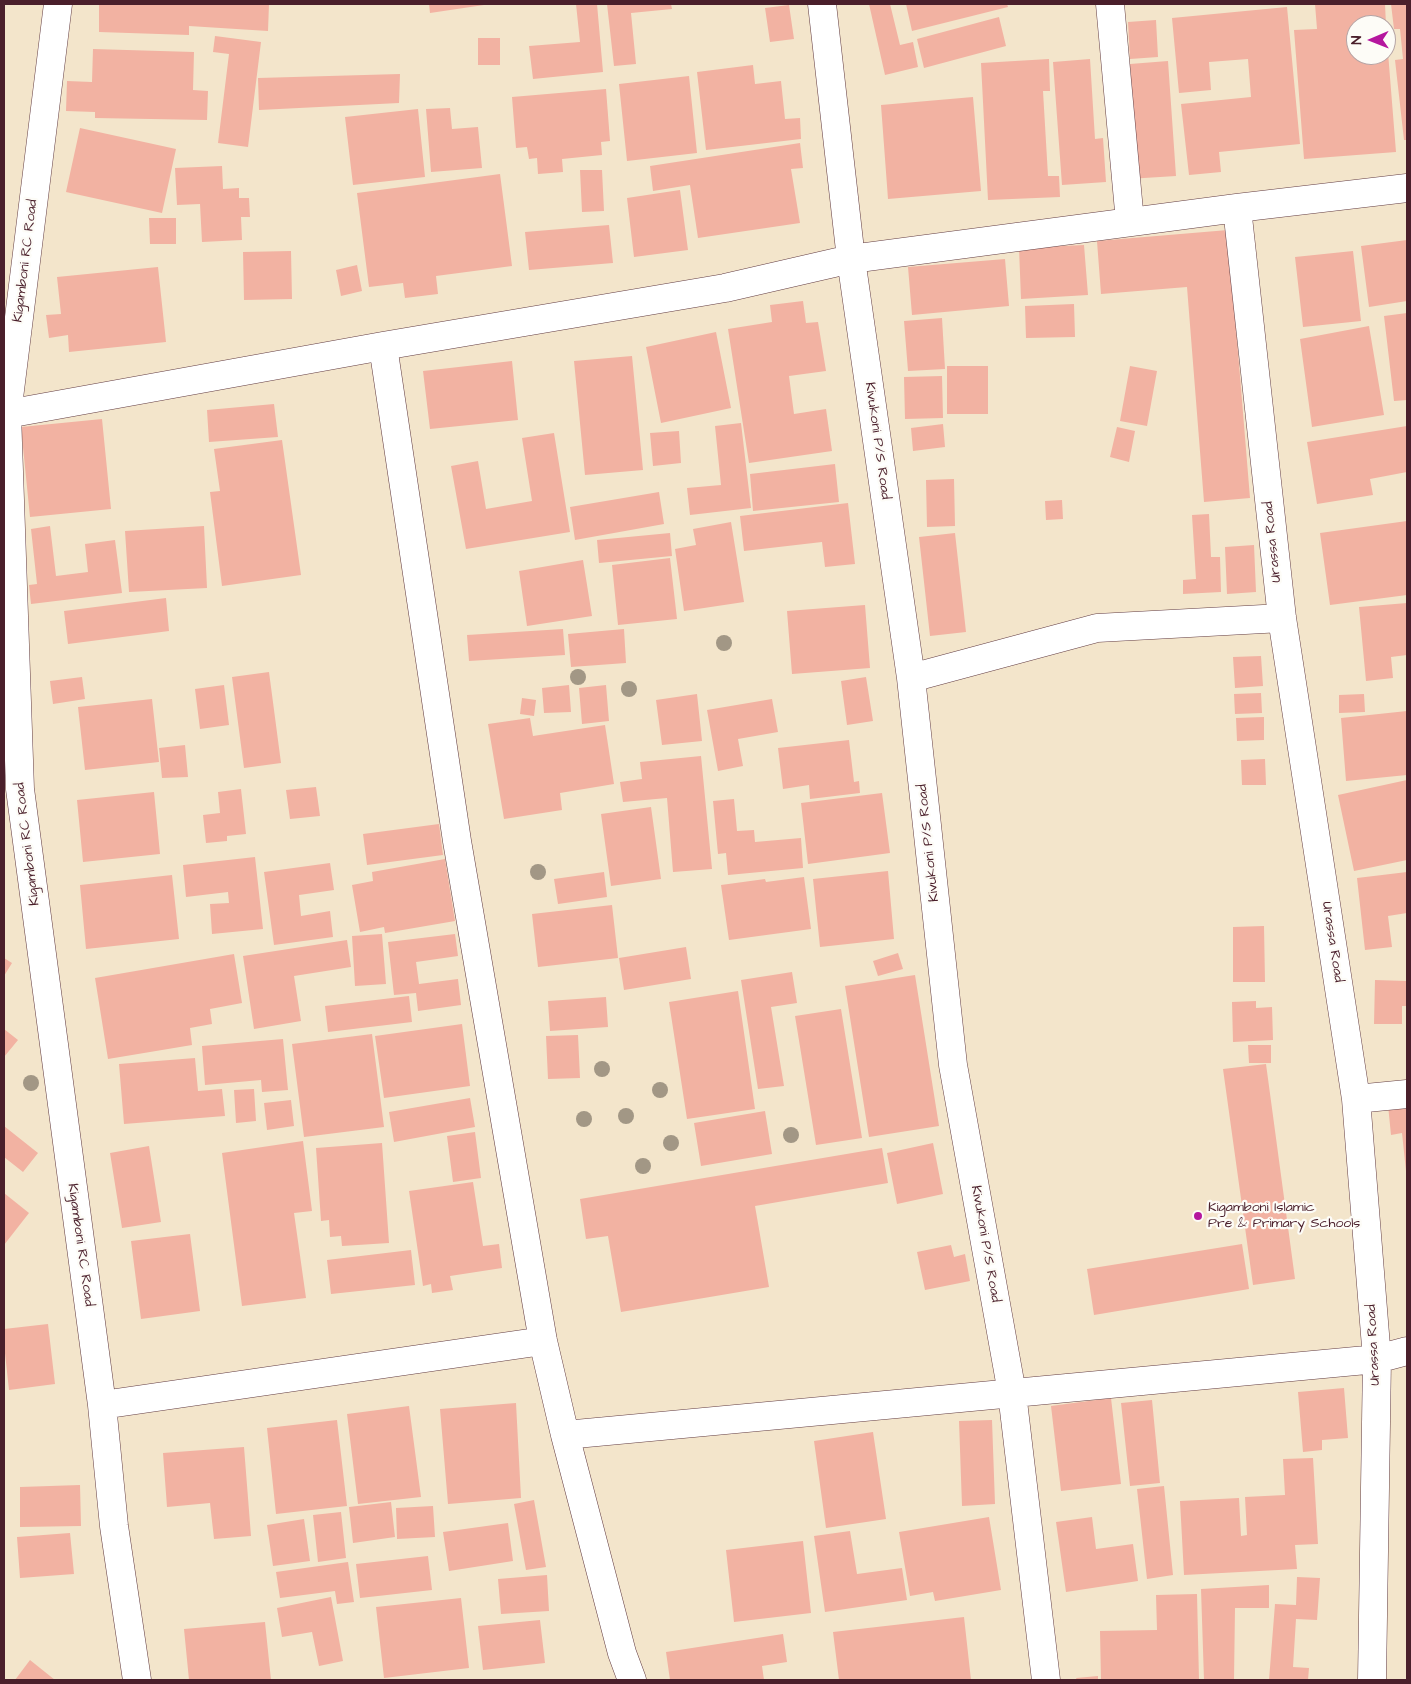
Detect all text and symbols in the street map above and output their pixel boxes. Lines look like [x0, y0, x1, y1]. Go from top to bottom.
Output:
north arrow [1346, 15, 1396, 65]
text: N [1347, 36, 1367, 45]
street label: Kigamboni RC Road [10, 198, 42, 324]
street label: Kivukoni P/S Road [860, 381, 894, 501]
street label: Urassa Road [1260, 501, 1286, 583]
street label: Kigamboni RC Road [12, 781, 44, 907]
street label: Kivukoni P/S Road [914, 783, 944, 903]
street label: Urassa Road [1317, 900, 1347, 984]
street label: Kigamboni RC Road [63, 1182, 97, 1308]
street label: Kivukoni P/S Road [966, 1184, 1004, 1304]
place label: Kigamboni Islamic Pre & Primary Schools [1208, 1200, 1360, 1232]
marker: Kigamboni Islamic Pre & Primary Schools [1192, 1210, 1204, 1222]
street label: Urassa Road [1363, 1304, 1385, 1386]

